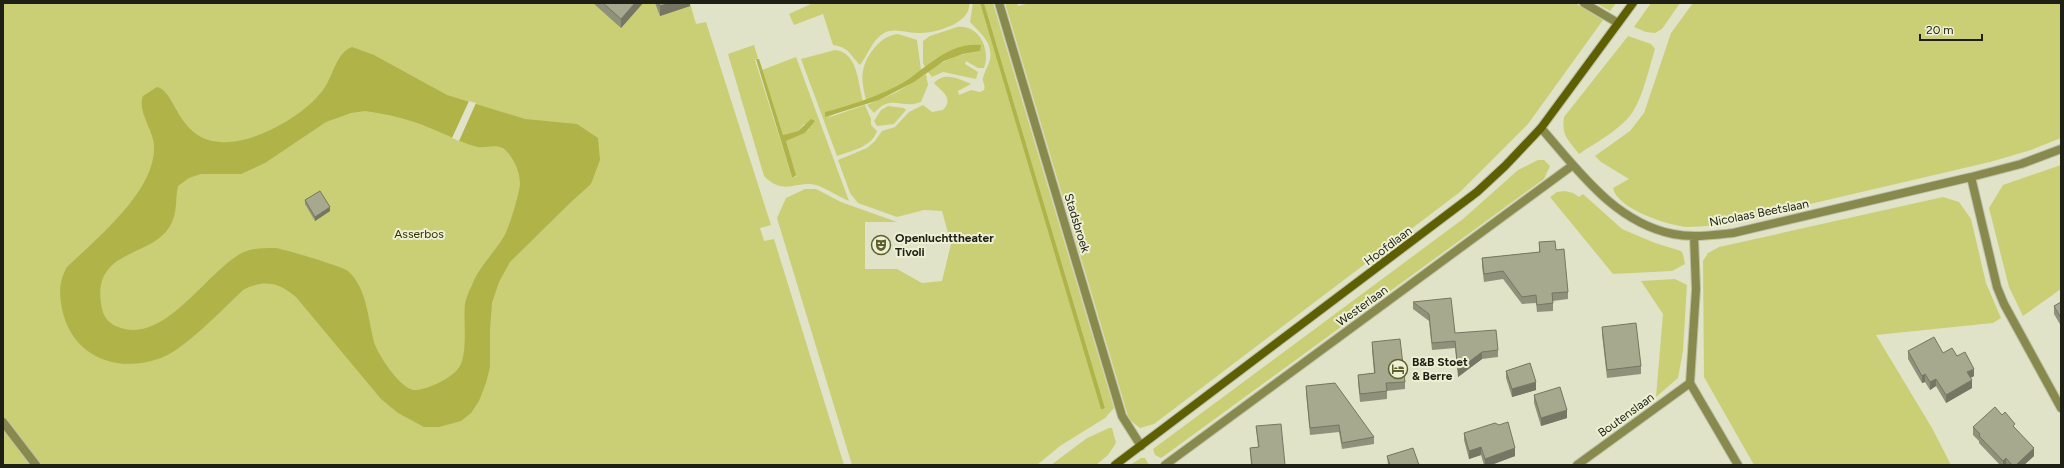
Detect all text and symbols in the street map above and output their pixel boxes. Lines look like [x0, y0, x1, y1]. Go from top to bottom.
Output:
scale bar [1920, 16, 1982, 42]
text: 20 m [1926, 23, 1954, 37]
street label: Stadsbroek [1061, 192, 1093, 254]
street label: Nicolaas Beetslaan [1708, 196, 1810, 230]
street label: Hoofdlaan [1361, 223, 1415, 268]
park label: Asserbos [394, 227, 444, 241]
place label: Openluchttheater Tivoli [895, 231, 994, 259]
theatre icon: Openluchttheater Tivoli [870, 234, 892, 256]
street label: Westerlaan [1334, 283, 1391, 329]
place label: B&B Stoet & Berre [1412, 355, 1468, 383]
hotel icon: B&B Stoet & Berre [1387, 358, 1409, 380]
street label: Boutenslaan [1595, 390, 1657, 440]

